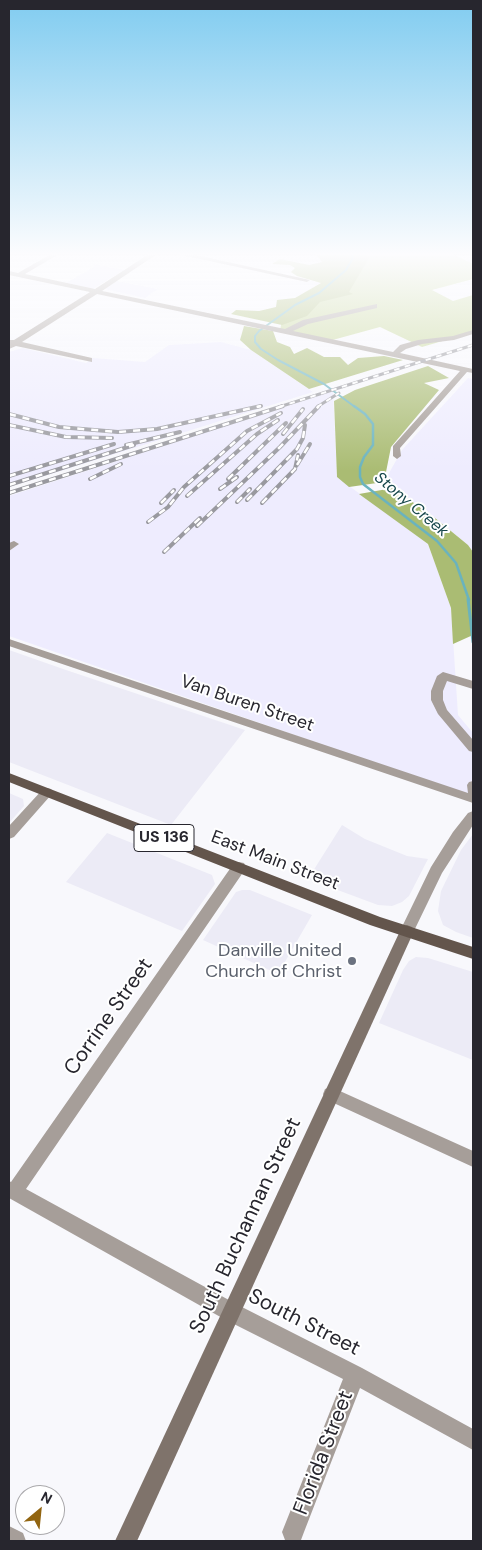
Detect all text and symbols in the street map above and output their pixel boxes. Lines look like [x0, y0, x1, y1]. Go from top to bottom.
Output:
water label: Stony Creek [370, 468, 452, 542]
street label: Van Buren Street [177, 671, 317, 737]
road number: US 136 [134, 824, 194, 851]
street label: East Main Street [208, 827, 342, 895]
place label: Danville United Church of Christ [205, 940, 342, 982]
street label: Corrine Street [59, 954, 159, 1080]
marker: Danville United Church of Christ [346, 955, 358, 967]
street label: South Buchannan Street [185, 1114, 307, 1338]
street label: South Street [244, 1284, 364, 1362]
street label: Florida Street [289, 1387, 359, 1519]
north arrow [15, 1485, 65, 1535]
text: N [38, 1487, 55, 1508]

